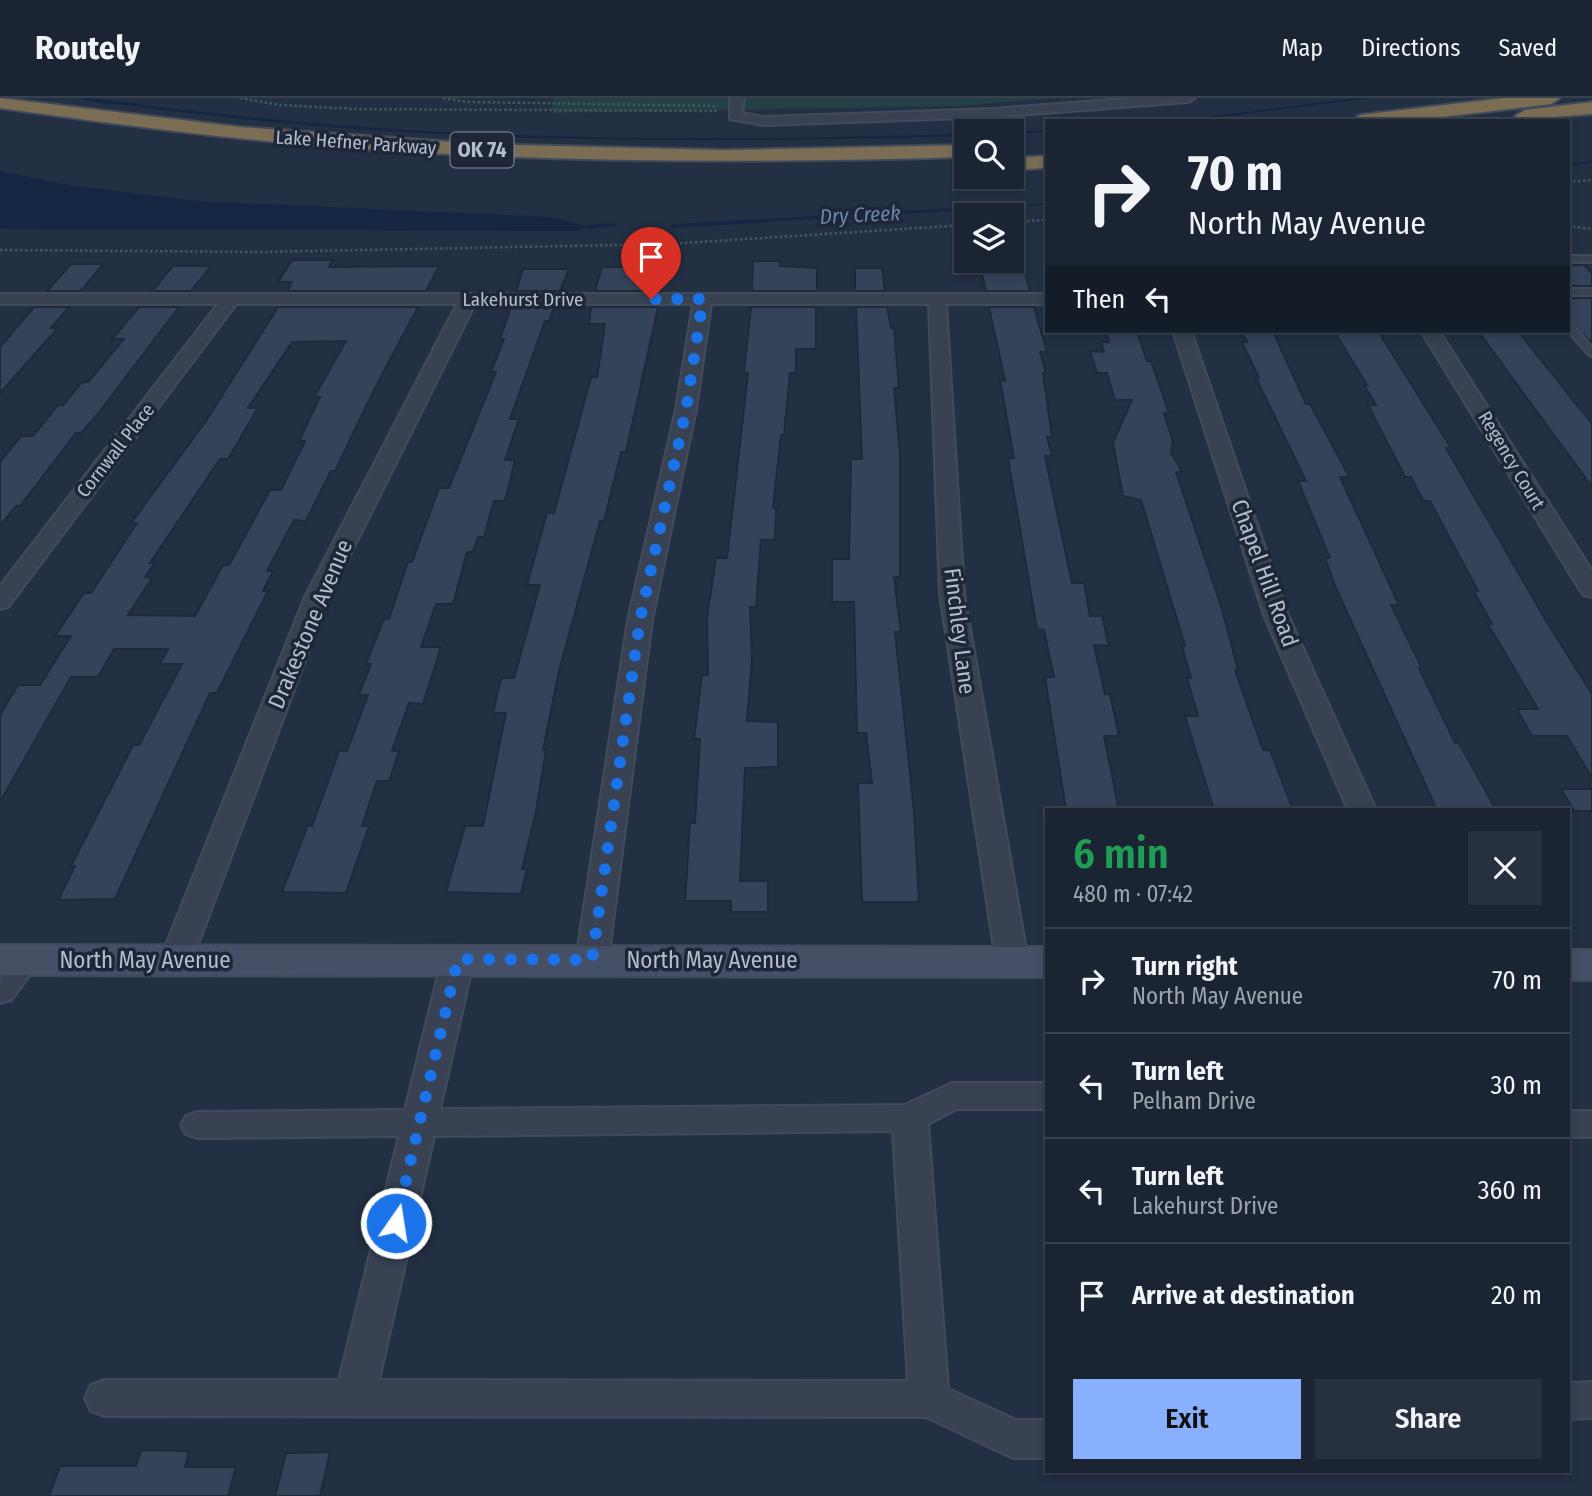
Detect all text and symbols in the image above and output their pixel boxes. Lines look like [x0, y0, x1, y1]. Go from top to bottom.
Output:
text: Routely [35, 28, 140, 68]
text: Map [1282, 34, 1323, 62]
text: Directions [1361, 34, 1460, 62]
text: Saved [1498, 34, 1557, 62]
map controls [954, 119, 1024, 273]
button: search [954, 119, 1024, 189]
street label: Lake Hefner Parkway [275, 125, 437, 160]
road number: OK 74 [450, 132, 514, 168]
text: 70 m [1188, 144, 1283, 203]
icon: right [1073, 147, 1164, 238]
water label: Dry Creek [819, 200, 901, 230]
button: layers [954, 203, 1024, 273]
text: North May Avenue [1188, 204, 1426, 242]
pin [621, 227, 681, 299]
icon: arrive [632, 238, 670, 276]
icon: left [1139, 280, 1177, 318]
text: Then [1073, 284, 1125, 315]
street label: Lakehurst Drive [463, 288, 584, 311]
street label: Cornwall Place [72, 399, 159, 502]
street label: Regency Court [1473, 407, 1550, 514]
street label: Chapel Hill Road [1225, 495, 1305, 651]
street label: Drakestone Avenue [262, 535, 358, 713]
street label: Finchley Lane [938, 566, 982, 696]
text: 6 min [1073, 829, 1169, 879]
button: close [1468, 831, 1542, 905]
text: 480 m · 07:42 [1073, 880, 1193, 908]
street label: North May Avenue [59, 946, 231, 974]
street label: North May Avenue [626, 946, 798, 974]
text: Turn right [1132, 951, 1238, 982]
icon: right [1073, 962, 1111, 1000]
text: 70 m [1492, 965, 1542, 996]
text: North May Avenue [1132, 982, 1303, 1010]
text: Turn left [1132, 1056, 1224, 1087]
icon: left [1073, 1067, 1111, 1105]
text: 30 m [1491, 1070, 1542, 1101]
text: Pelham Drive [1132, 1087, 1256, 1115]
text: Turn left [1132, 1161, 1224, 1192]
icon: left [1073, 1172, 1111, 1210]
text: 360 m [1478, 1175, 1542, 1206]
position arrow [359, 1186, 433, 1260]
text: Lakehurst Drive [1132, 1192, 1278, 1220]
icon: arrive [1073, 1277, 1111, 1315]
text: Arrive at destination [1132, 1280, 1355, 1311]
text: 20 m [1491, 1280, 1542, 1311]
button: Exit [1073, 1379, 1301, 1459]
button: Share [1315, 1379, 1542, 1459]

